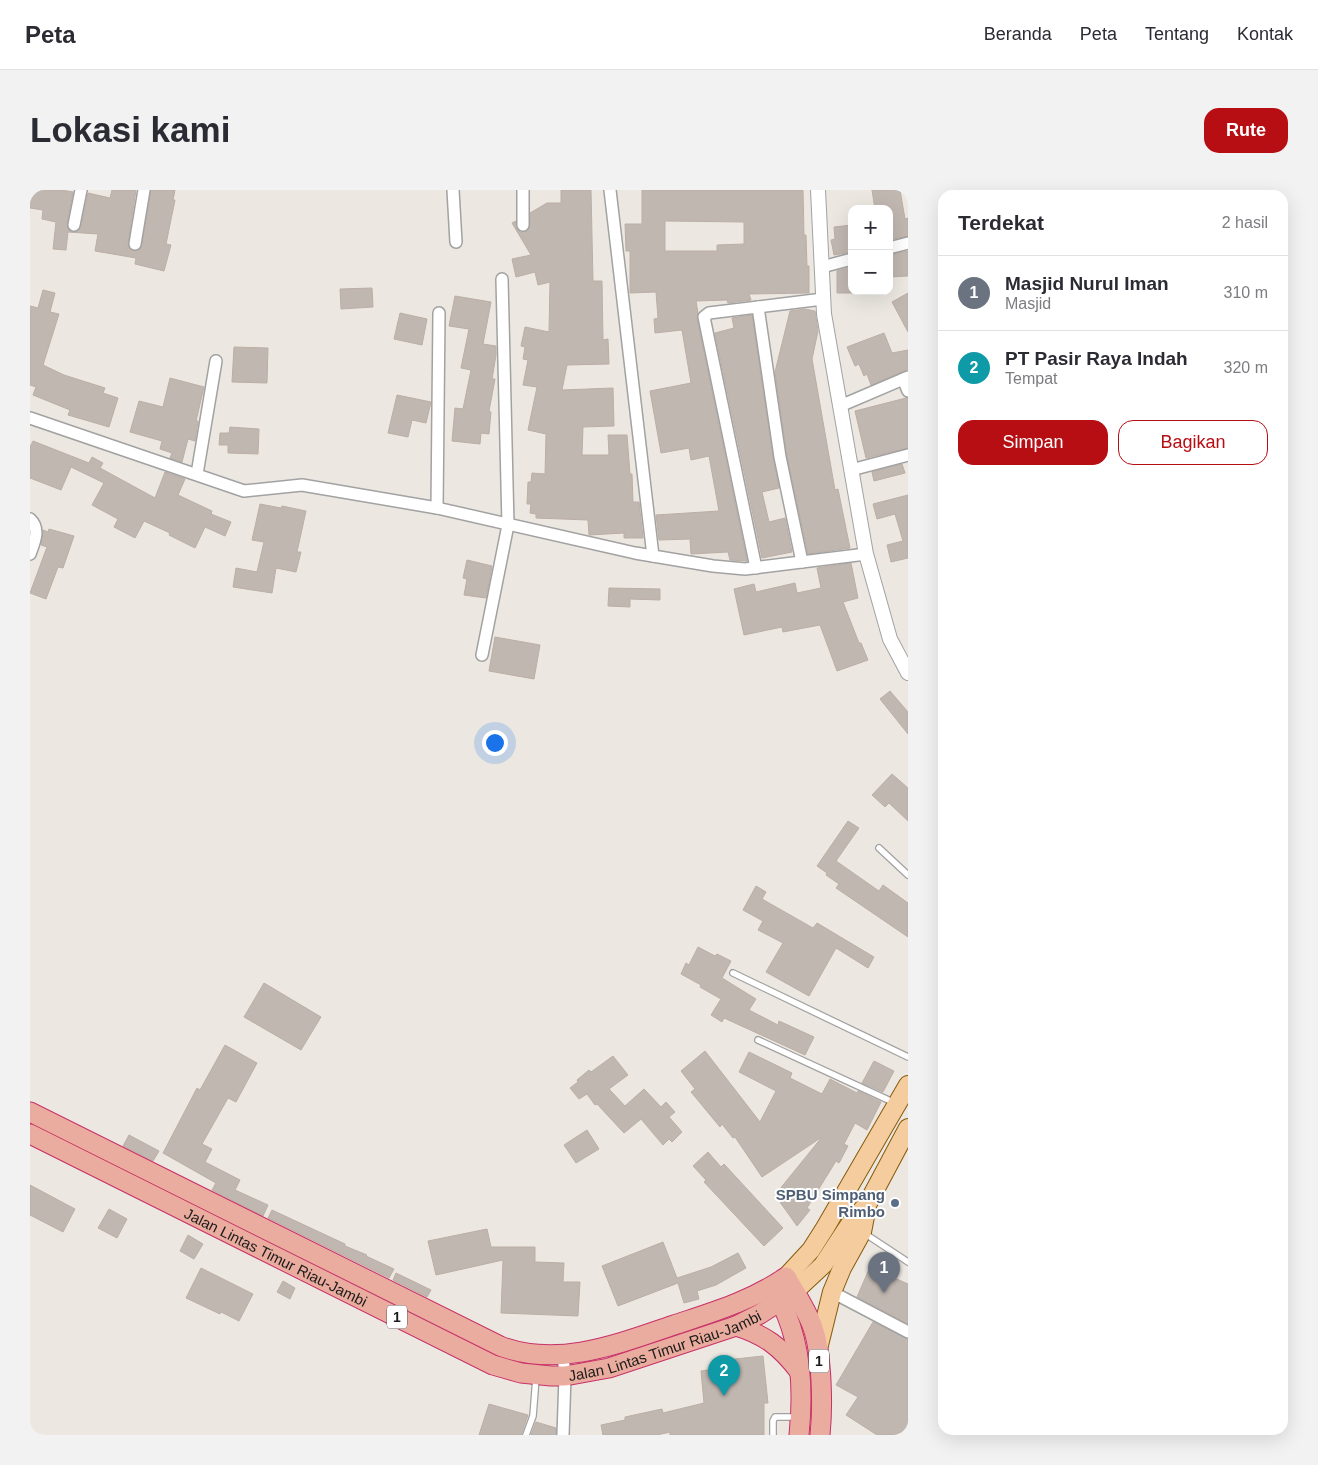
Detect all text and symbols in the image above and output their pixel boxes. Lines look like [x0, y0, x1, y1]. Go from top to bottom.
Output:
text: Peta [25, 21, 76, 48]
text: Beranda [984, 24, 1052, 44]
text: Peta [1080, 24, 1117, 44]
text: Tentang [1145, 24, 1209, 44]
text: Kontak [1237, 24, 1293, 44]
button: Rute [1204, 108, 1288, 153]
text: Lokasi kami [30, 110, 230, 149]
map controls [848, 205, 893, 295]
button: + [848, 205, 893, 250]
text: Terdekat [958, 211, 1044, 234]
text: 2 hasil [1222, 214, 1268, 231]
button: − [848, 250, 893, 295]
text: Masjid Nurul Iman [1005, 273, 1169, 294]
text: 1 [970, 284, 978, 301]
text: 310 m [1224, 284, 1268, 301]
text: Masjid [1005, 295, 1051, 312]
text: PT Pasir Raya Indah [1005, 348, 1188, 369]
text: 2 [970, 359, 978, 376]
text: 320 m [1224, 359, 1268, 376]
text: Tempat [1005, 370, 1057, 387]
button: Simpan [958, 420, 1108, 465]
button: Bagikan [1118, 420, 1268, 465]
your location [482, 730, 508, 756]
place label: SPBU Simpang Rimbo [776, 1186, 885, 1220]
marker: SPBU Simpang Rimbo [889, 1197, 901, 1209]
street label: Jalan Lintas Timur Riau-Jambi [182, 1204, 370, 1309]
pin: 1 [868, 1252, 900, 1293]
road number: 1 [387, 1306, 407, 1328]
street label: Jalan Lintas Timur Riau-Jambi [567, 1306, 764, 1384]
road number: 1 [809, 1350, 829, 1372]
pin: 2 [708, 1355, 740, 1396]

